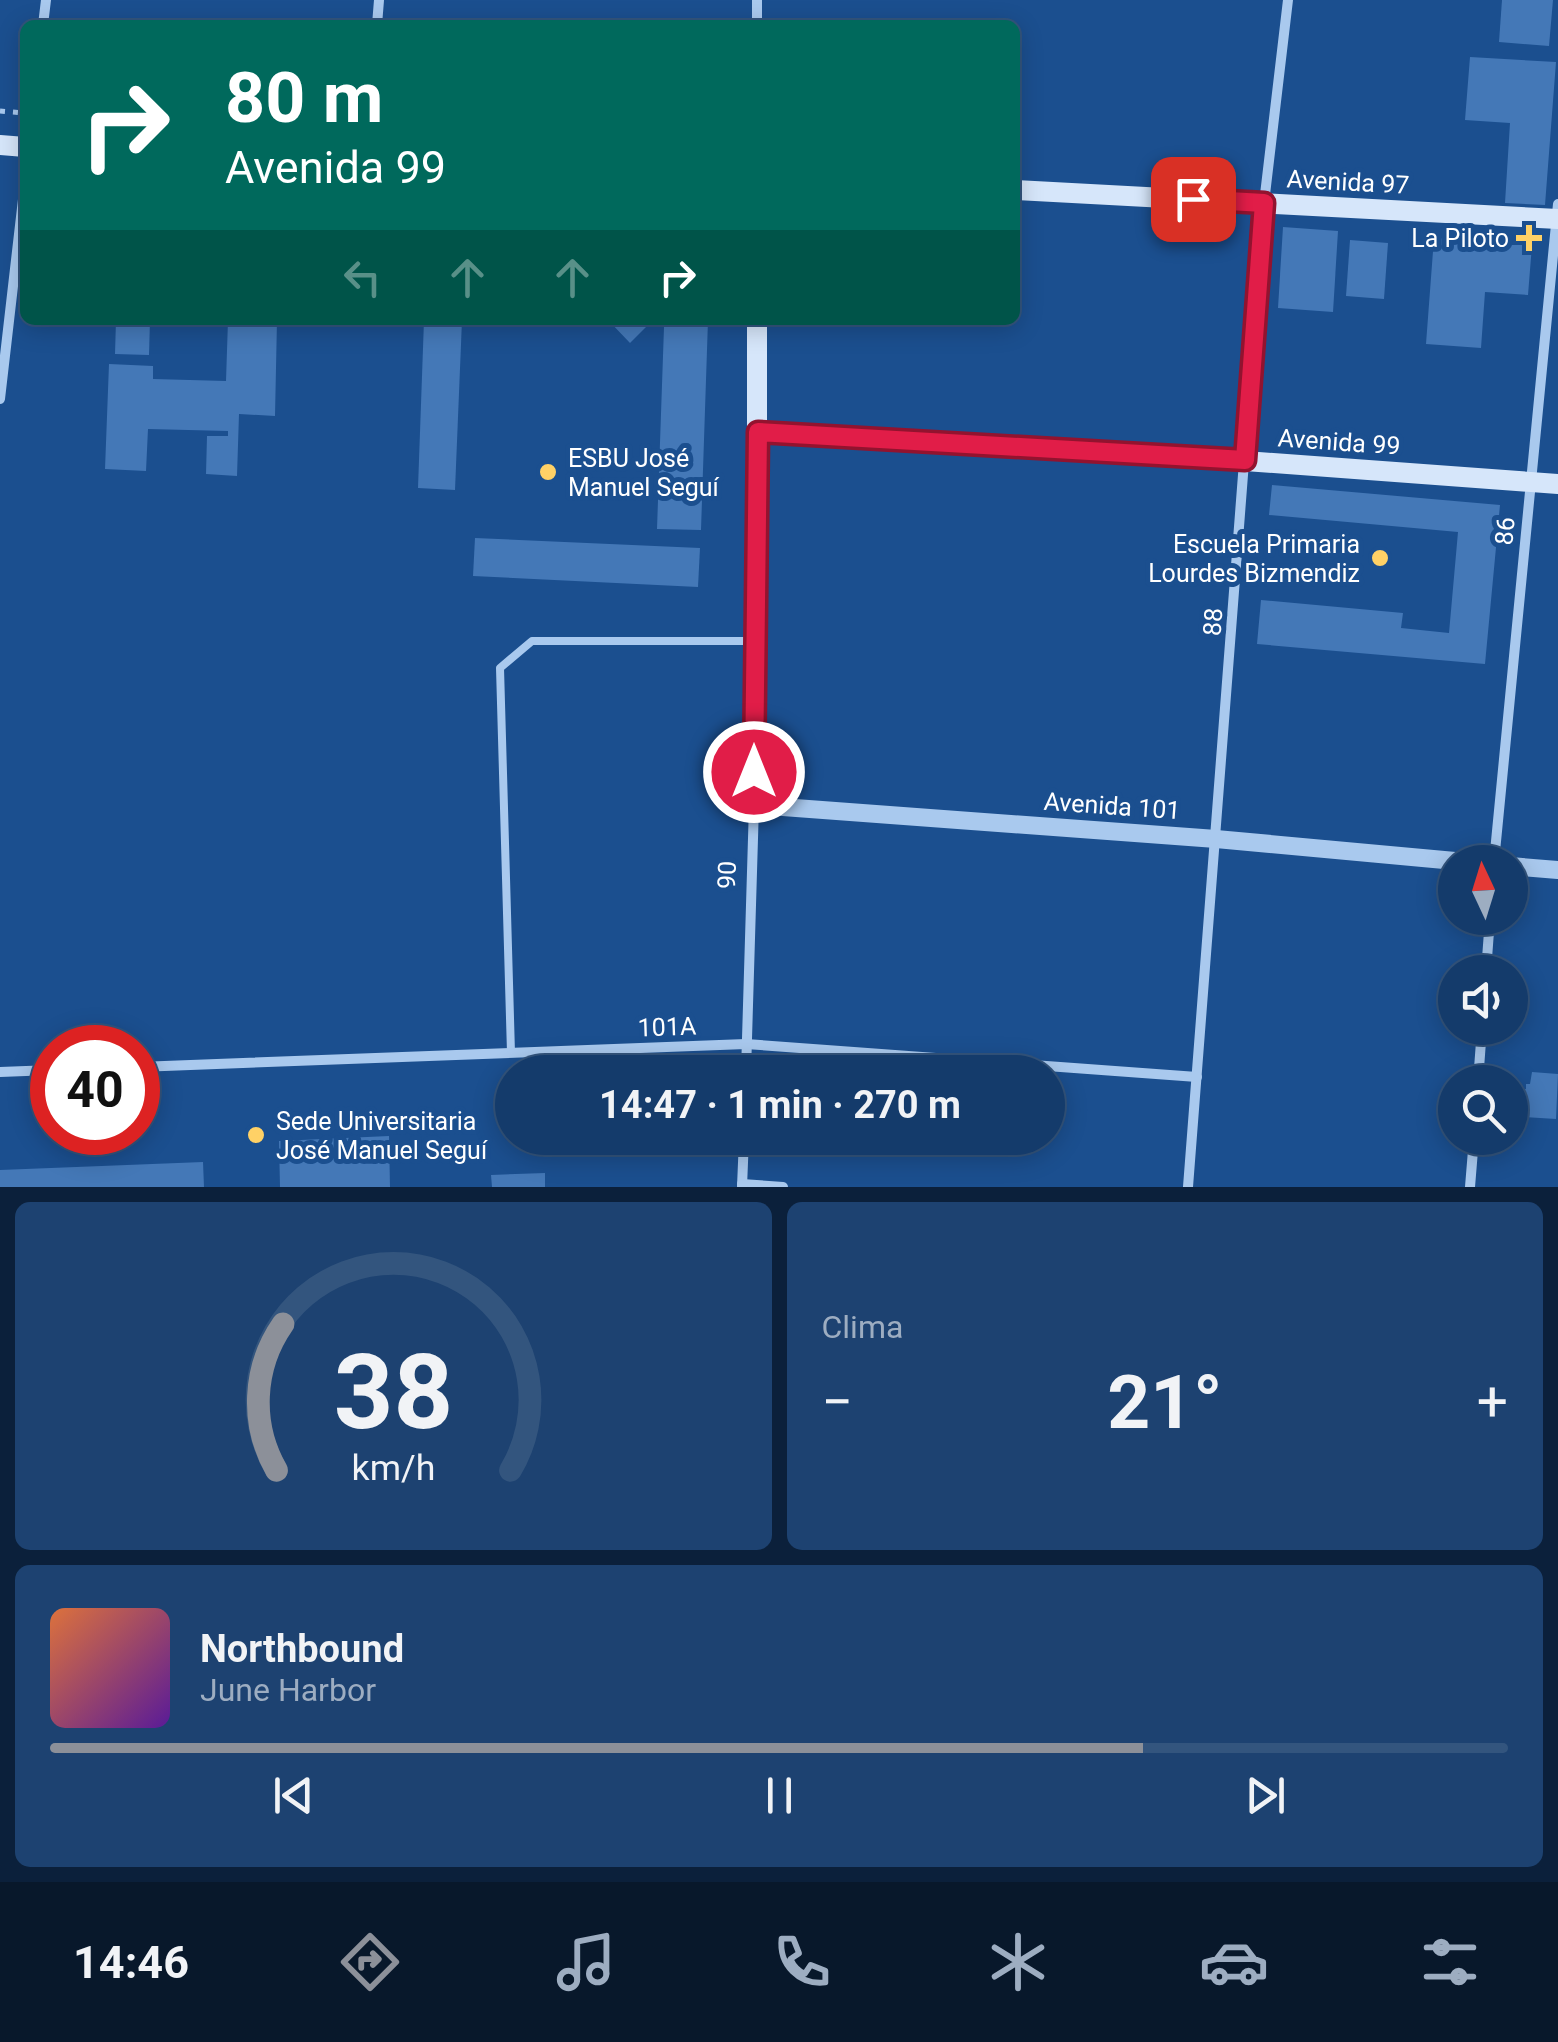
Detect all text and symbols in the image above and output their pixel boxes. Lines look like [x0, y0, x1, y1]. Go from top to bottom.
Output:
text: 80 m [225, 57, 383, 139]
icon: right [60, 60, 190, 190]
text: Avenida 99 [225, 141, 446, 194]
pin [1151, 157, 1236, 242]
street label: Avenida 97 [1286, 164, 1410, 200]
icon: arrive [1166, 172, 1221, 227]
place label: La Piloto [1411, 224, 1509, 253]
marker: La Piloto [1518, 227, 1540, 249]
icon: left [335, 250, 390, 305]
icon: ahead [440, 250, 495, 305]
icon: ahead [545, 250, 600, 305]
icon: right [650, 250, 705, 305]
street label: Avenida 99 [1277, 423, 1401, 461]
place label: ESBU José Manuel Seguí [568, 444, 719, 502]
marker: ESBU José Manuel Seguí [537, 461, 559, 483]
street label: 86 [1489, 516, 1521, 546]
place label: Escuela Primaria Lourdes Bizmendiz [1148, 530, 1360, 588]
marker: Escuela Primaria Lourdes Bizmendiz [1369, 547, 1391, 569]
street label: 88 [1198, 607, 1228, 637]
position arrow [702, 720, 806, 824]
street label: Avenida 101 [1043, 787, 1181, 825]
north arrow [1438, 845, 1528, 935]
map controls [1438, 845, 1528, 1155]
street label: 90 [712, 860, 742, 890]
button: sound [1438, 955, 1528, 1045]
street label: 101A [637, 1011, 697, 1043]
speed limit sign: 40 [30, 1025, 160, 1155]
button: search [1438, 1065, 1528, 1155]
text: 14:47 · 1 min · 270 m [599, 1083, 961, 1127]
place label: Sede Universitaria José Manuel Seguí [276, 1107, 488, 1165]
marker: Sede Universitaria José Manuel Seguí [245, 1124, 267, 1146]
text: Clima [822, 1308, 903, 1346]
text: 38 [334, 1332, 453, 1453]
text: 21° [1107, 1358, 1223, 1446]
text: − [822, 1370, 853, 1434]
text: + [1477, 1370, 1508, 1434]
text: km/h [351, 1447, 435, 1489]
text: Northbound [200, 1627, 404, 1671]
text: June Harbor [200, 1671, 376, 1709]
icon: previous [266, 1768, 321, 1823]
icon: pause [752, 1768, 807, 1823]
icon: next [1238, 1768, 1293, 1823]
icon: directions [335, 1927, 405, 1997]
icon: music [551, 1927, 621, 1997]
icon: phone [767, 1927, 837, 1997]
icon: climate [983, 1927, 1053, 1997]
icon: car [1199, 1927, 1269, 1997]
icon: filters [1415, 1927, 1485, 1997]
text: 14:46 [73, 1936, 189, 1989]

